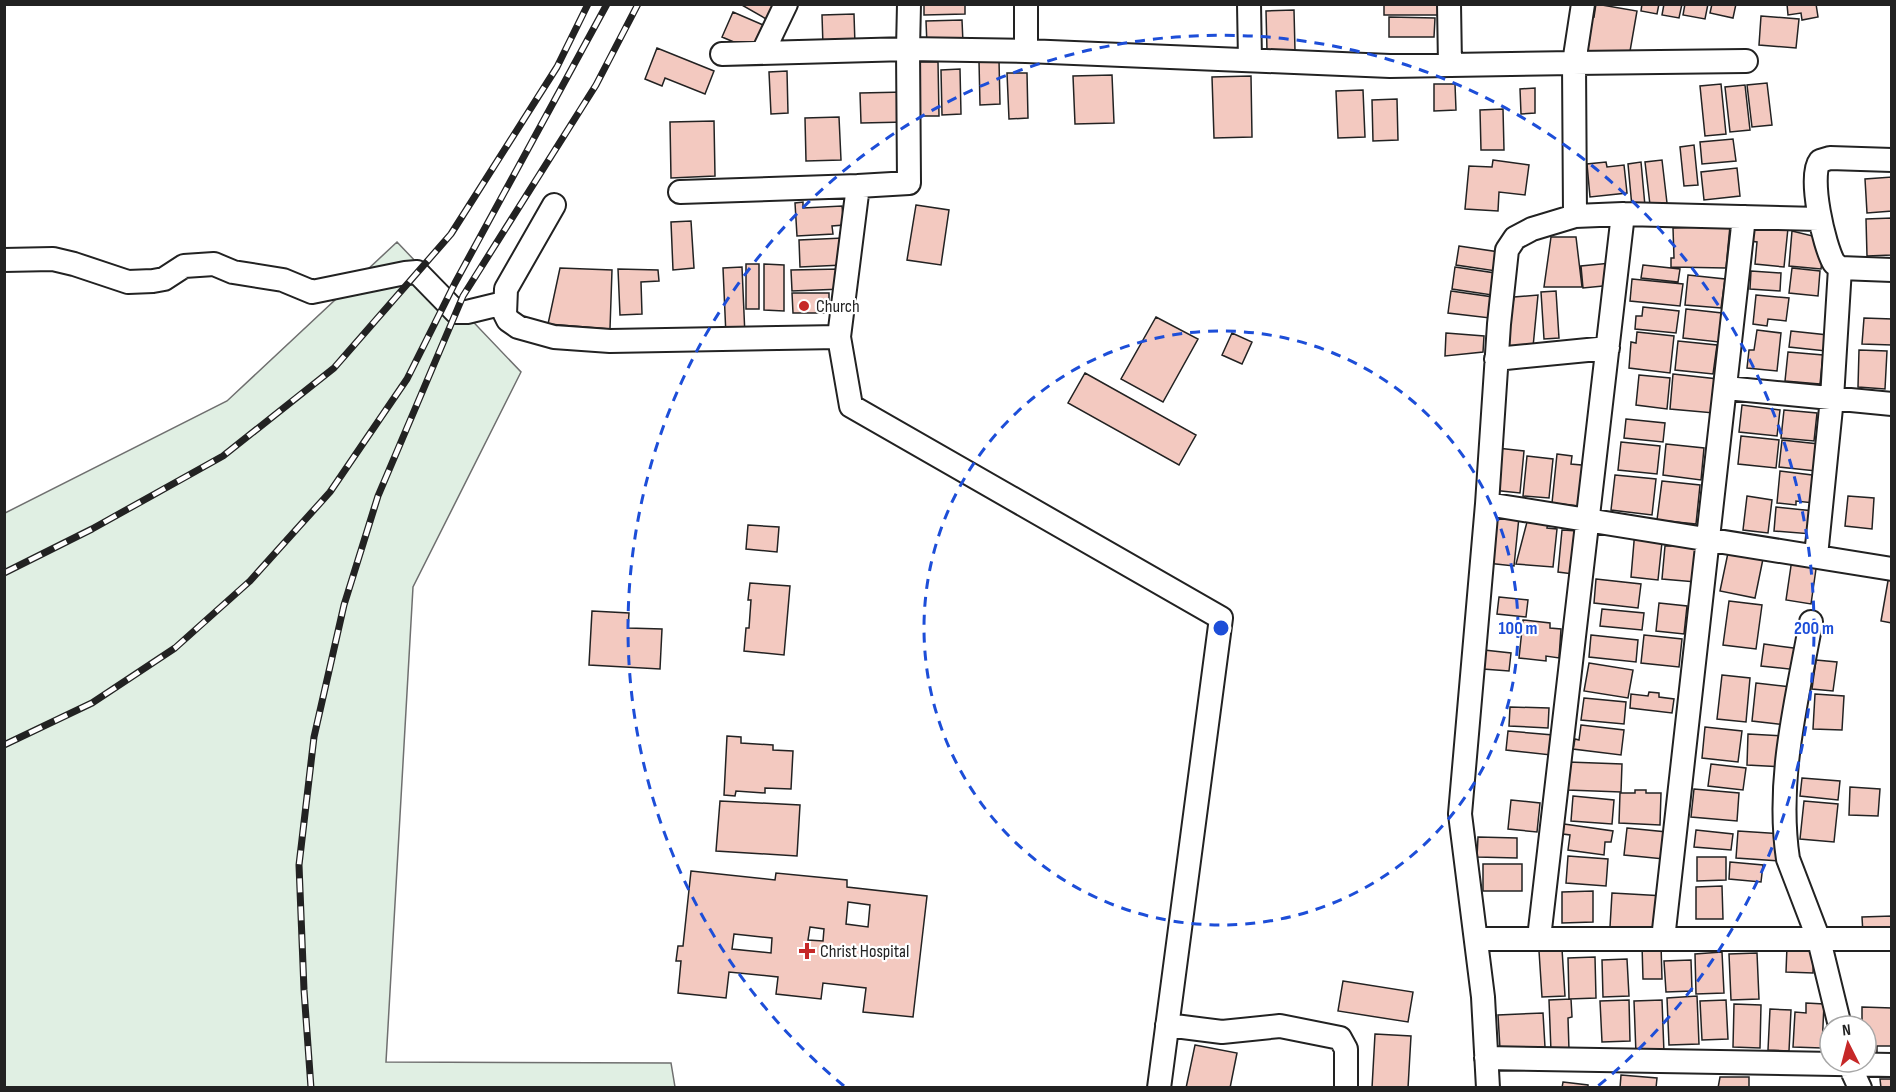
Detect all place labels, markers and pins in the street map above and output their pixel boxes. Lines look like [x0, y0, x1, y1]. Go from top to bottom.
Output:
place label: Church [816, 296, 860, 317]
marker: Church [797, 299, 811, 313]
centre of rings [1211, 618, 1231, 638]
place label: Christ Hospital [820, 941, 909, 962]
marker: Christ Hospital [798, 942, 816, 960]

